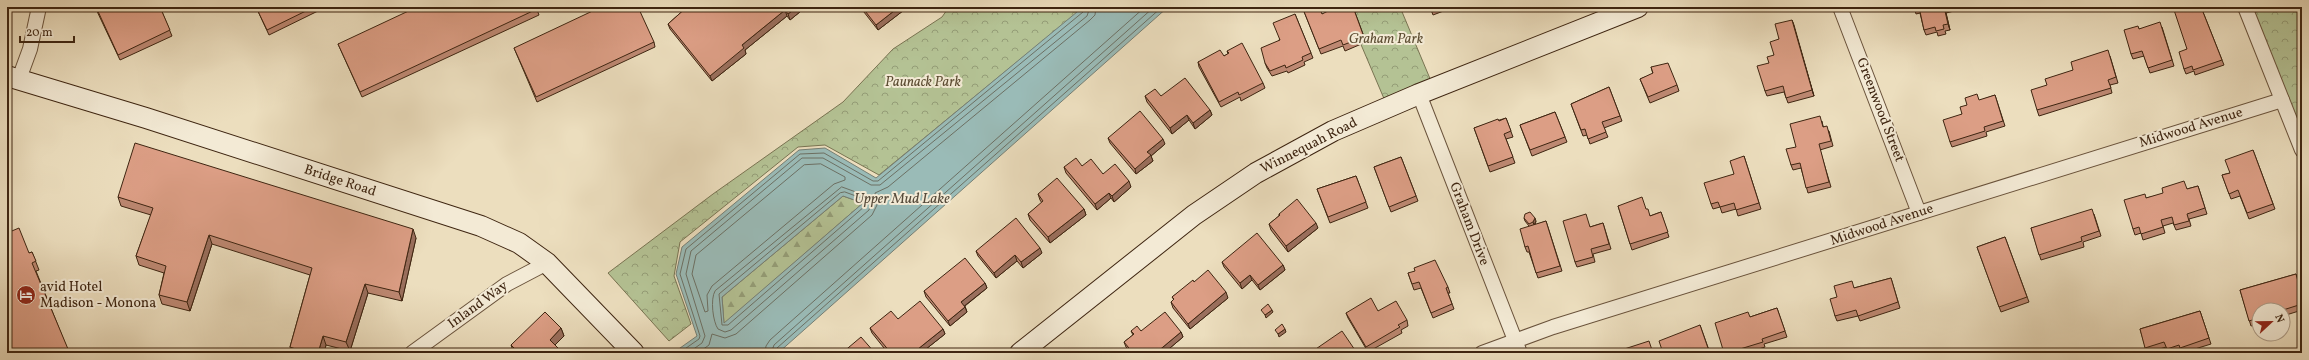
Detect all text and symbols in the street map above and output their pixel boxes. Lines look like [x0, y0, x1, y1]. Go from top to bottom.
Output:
scale bar [20, 18, 74, 44]
text: 20 m [26, 25, 53, 41]
park label: Graham Park [1349, 30, 1424, 49]
street label: Greenwood Street [1851, 55, 1909, 165]
park label: Paunack Park [885, 73, 961, 92]
street label: Midwood Avenue [2137, 103, 2245, 153]
street label: Winnequah Road [1257, 113, 1361, 179]
street label: Bridge Road [301, 160, 379, 202]
street label: Graham Drive [1444, 180, 1494, 269]
water label: Upper Mud Lake [854, 189, 950, 210]
street label: Midwood Avenue [1828, 199, 1936, 251]
street label: Inland Way [444, 276, 512, 333]
place label: avid Hotel Madison - Monona [40, 278, 156, 313]
hotel icon: avid Hotel Madison - Monona [15, 284, 37, 306]
north arrow [2251, 302, 2291, 342]
text: N [2270, 312, 2287, 325]

